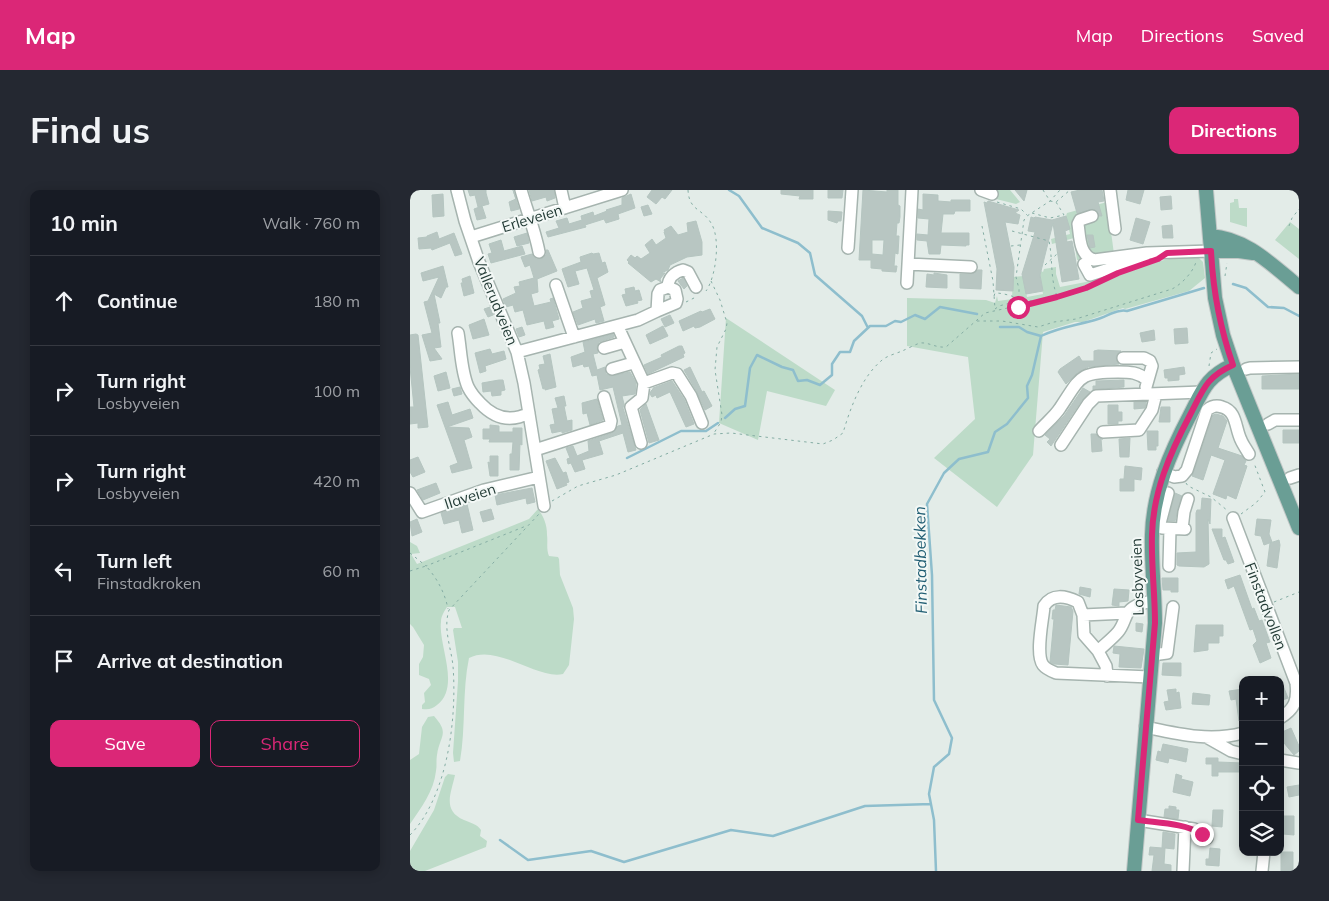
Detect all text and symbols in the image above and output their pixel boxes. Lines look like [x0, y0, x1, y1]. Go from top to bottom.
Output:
text: Map [25, 20, 76, 50]
text: Map [1076, 24, 1113, 47]
text: Directions [1141, 24, 1224, 47]
text: Saved [1252, 24, 1304, 47]
button: Directions [1169, 107, 1299, 154]
text: Find us [30, 108, 150, 152]
street label: Erleveien [499, 200, 565, 236]
text: 10 min [50, 210, 118, 236]
text: Walk · 760 m [262, 213, 360, 233]
street label: Vallerudveien [470, 254, 522, 348]
icon: ahead [50, 287, 78, 315]
text: Continue [97, 289, 177, 313]
text: 180 m [313, 291, 360, 311]
route start [1007, 296, 1030, 319]
text: Turn right [97, 369, 186, 393]
icon: right [50, 377, 78, 405]
text: 100 m [313, 381, 360, 401]
text: Losbyveien [97, 393, 180, 413]
text: Turn right [97, 459, 186, 483]
icon: right [50, 467, 78, 495]
text: 420 m [313, 471, 360, 491]
street label: Ilaveien [442, 479, 498, 513]
text: Losbyveien [97, 483, 180, 503]
water label: Finstadbekken [909, 506, 931, 614]
street label: Losbyveien [1126, 538, 1148, 616]
text: Turn left [97, 549, 172, 573]
icon: left [50, 557, 78, 585]
street label: Finstadvollen [1241, 560, 1291, 652]
text: 60 m [323, 561, 360, 581]
text: Finstadkroken [97, 573, 201, 593]
icon: arrive [50, 647, 78, 675]
text: Arrive at destination [97, 649, 283, 673]
map controls [1239, 676, 1284, 856]
button: + [1239, 676, 1284, 721]
button: Save [50, 720, 200, 767]
button: Share [210, 720, 360, 767]
button: − [1239, 721, 1284, 766]
button: locate [1239, 766, 1284, 811]
button: layers [1239, 811, 1284, 856]
route end [1191, 823, 1214, 846]

